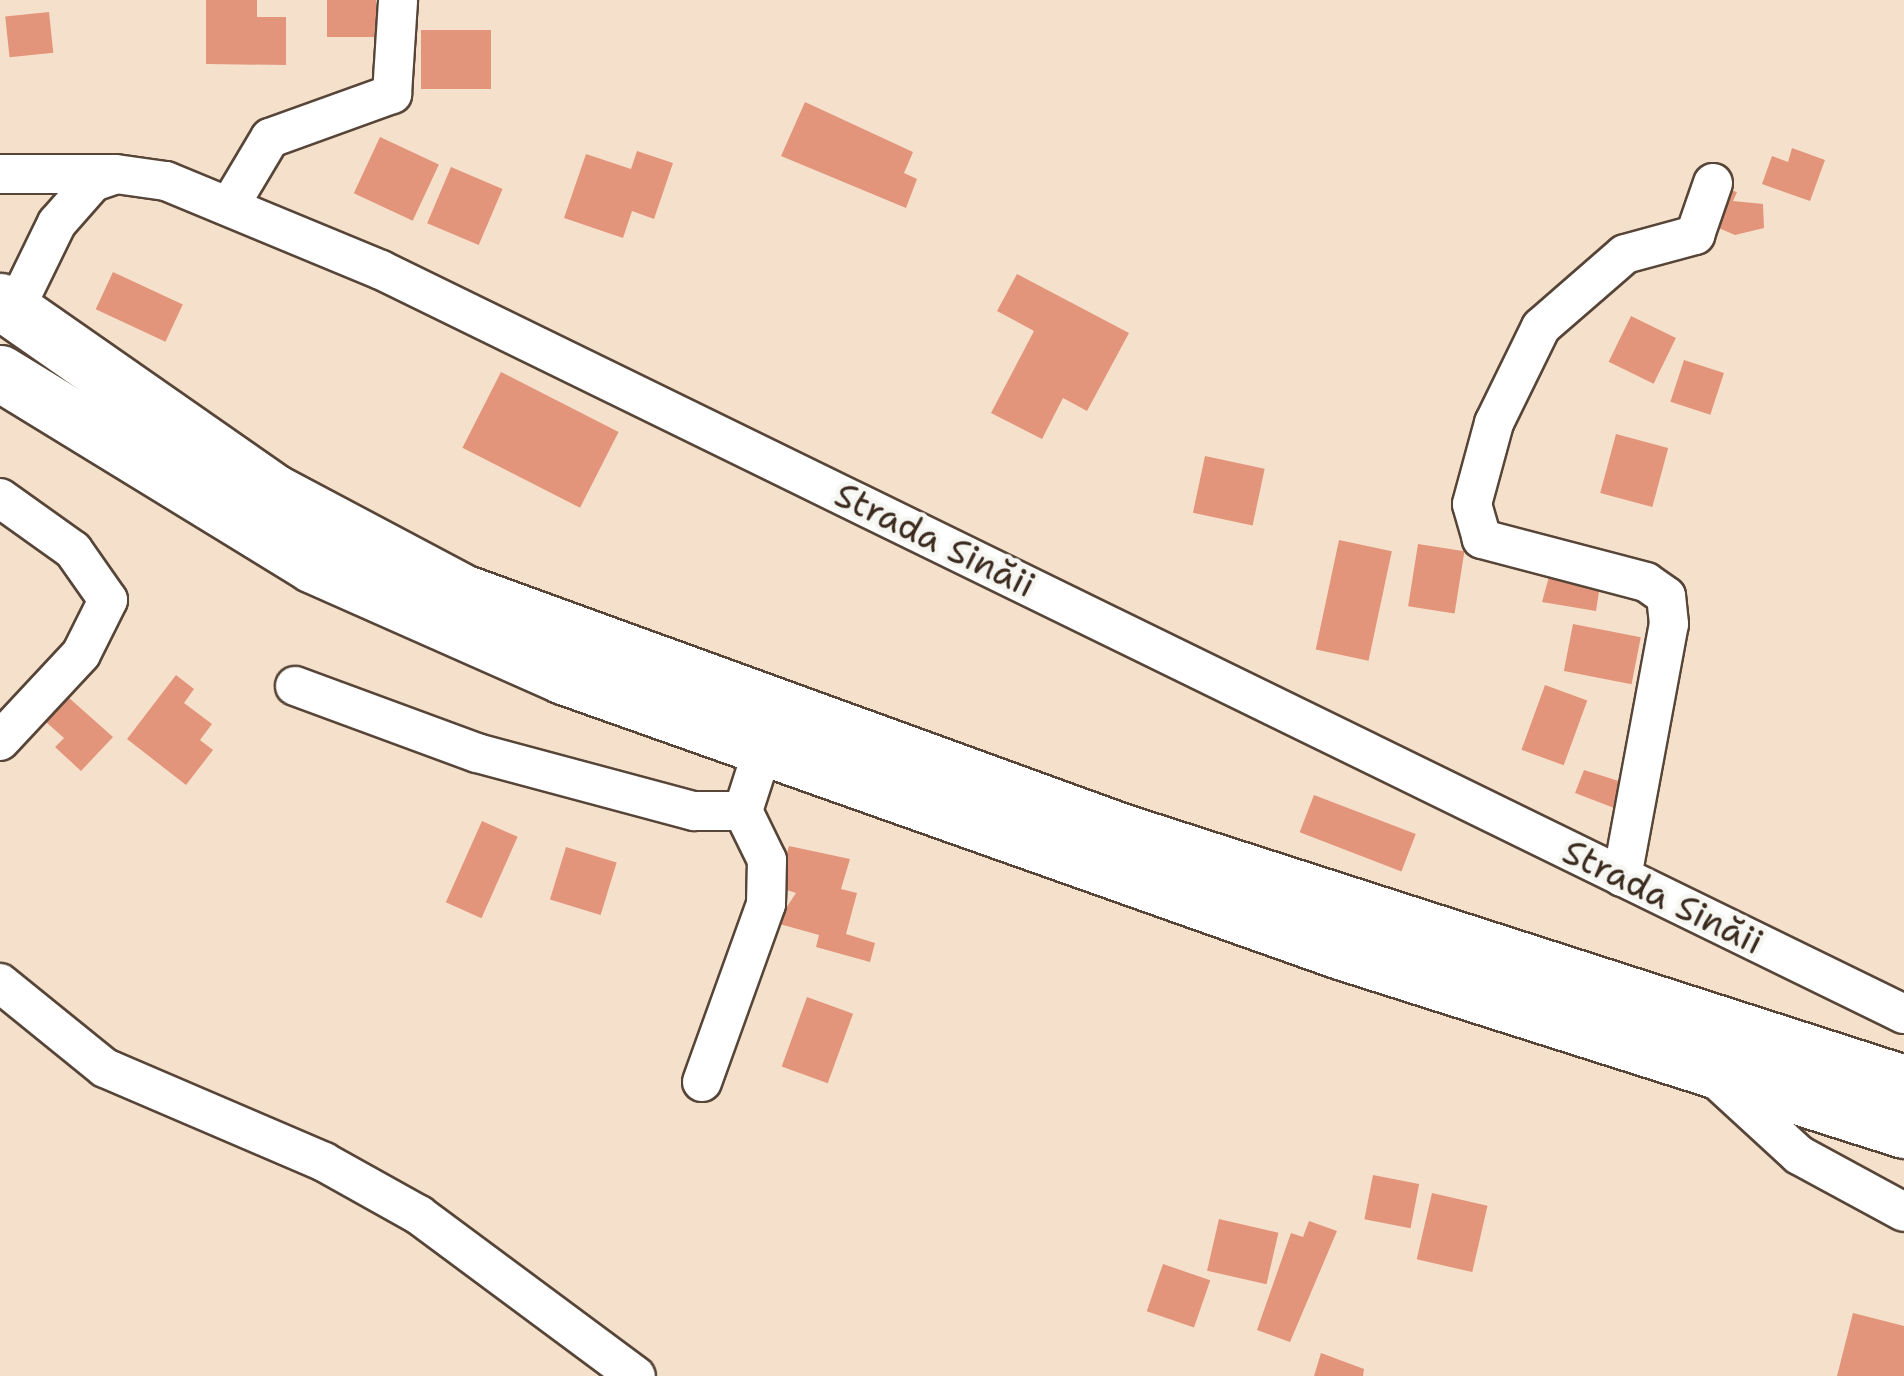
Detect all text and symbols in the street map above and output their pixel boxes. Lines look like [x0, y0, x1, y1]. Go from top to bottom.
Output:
street label: Strada Sinăii [828, 473, 1042, 607]
street label: Strada Sinăii [1556, 830, 1770, 964]

